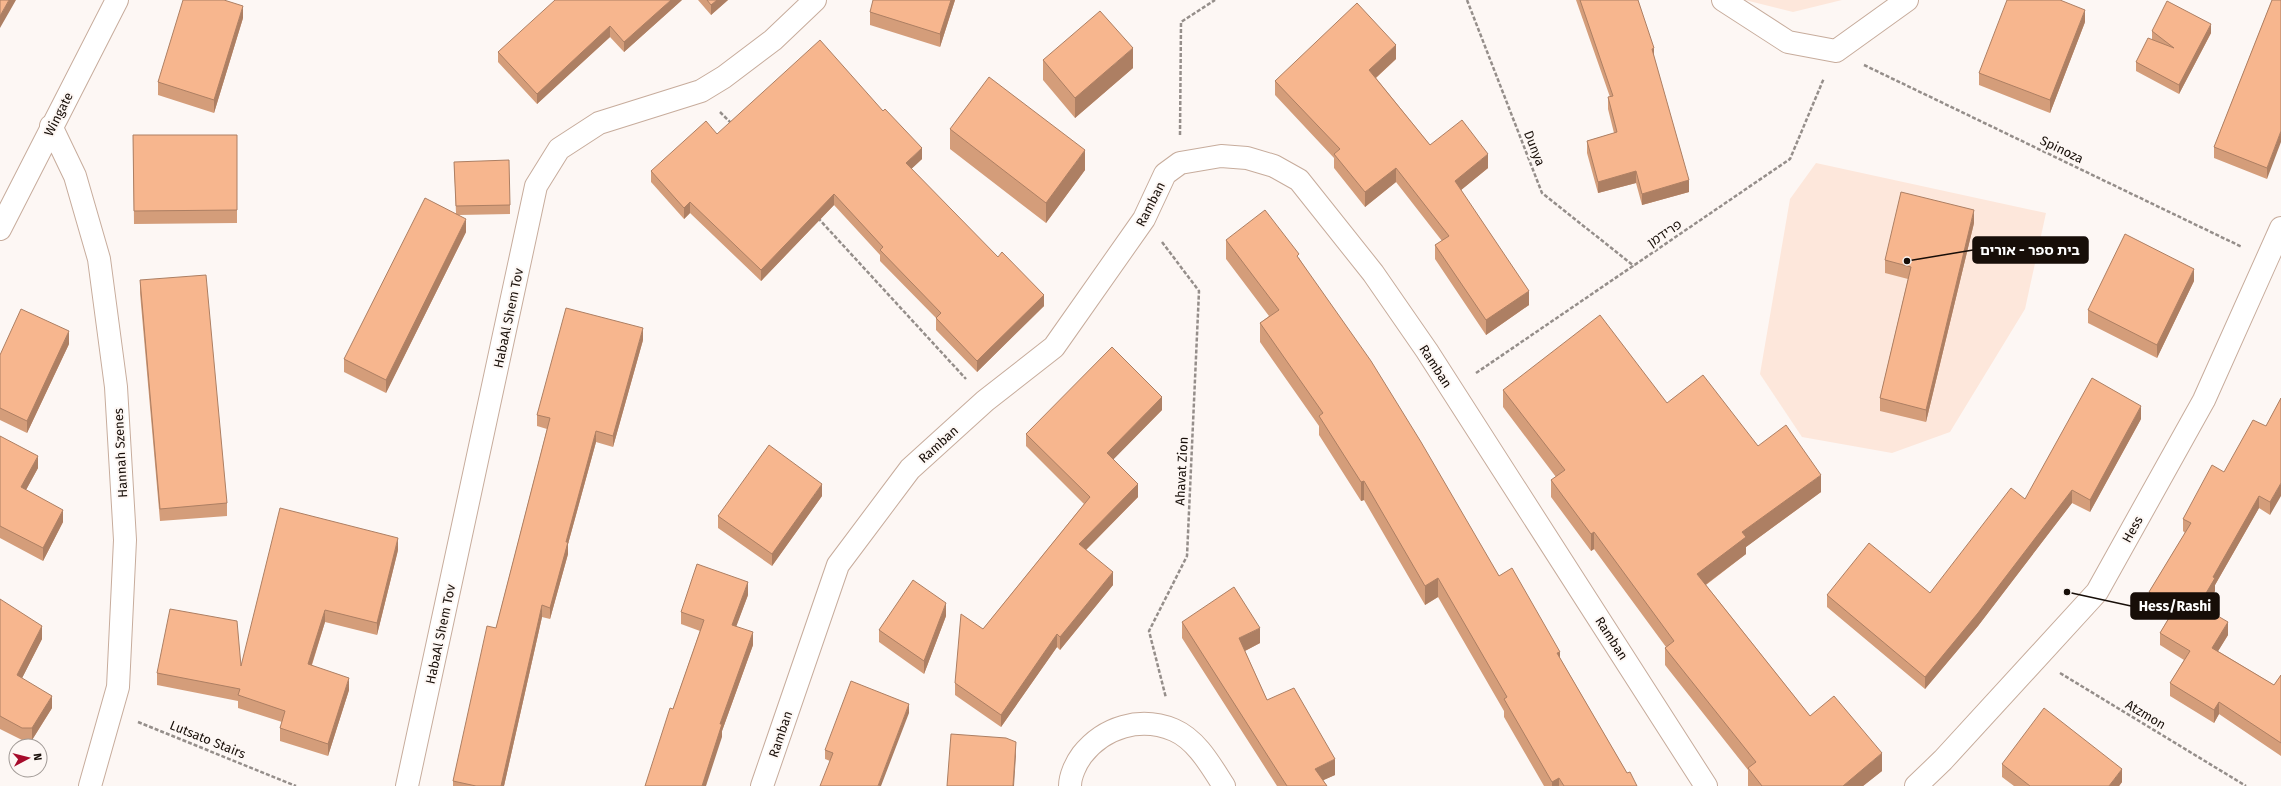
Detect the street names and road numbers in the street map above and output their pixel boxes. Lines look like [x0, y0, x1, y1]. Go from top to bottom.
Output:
street label: Wingate [41, 90, 76, 139]
street label: Dunya [1521, 128, 1548, 168]
street label: Spinoza [2038, 133, 2086, 166]
street label: Ramban [1133, 179, 1168, 229]
street label: פרידמן [1644, 216, 1684, 250]
street label: HabaAl Shem Tov [491, 266, 527, 369]
street label: Ramban [1416, 342, 1455, 391]
street label: Hannah Szenes [111, 408, 130, 498]
street label: Ramban [915, 423, 961, 466]
street label: Ahavat Zion [1172, 436, 1191, 506]
street label: Hess [2119, 513, 2146, 545]
street label: HabaAl Shem Tov [423, 582, 459, 685]
street label: Ramban [1592, 614, 1631, 663]
street label: Atzmon [2123, 697, 2169, 732]
street label: Ramban [766, 709, 795, 759]
street label: Lutsato Stairs [168, 717, 248, 761]

